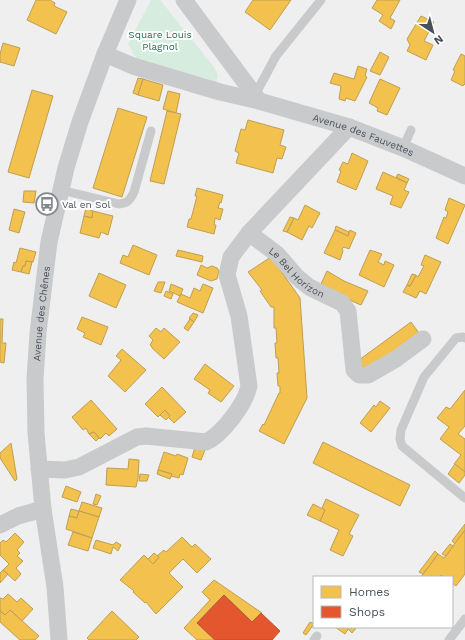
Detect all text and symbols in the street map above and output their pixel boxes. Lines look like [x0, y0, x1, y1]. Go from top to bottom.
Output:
north arrow [413, 12, 453, 52]
park label: Square Louis Plagnol [128, 29, 192, 52]
text: N [431, 32, 446, 47]
street label: Avenue des Fauvettes [311, 112, 415, 158]
bus stop icon: Val en Sol [34, 191, 60, 217]
place label: Val en Sol [62, 199, 111, 210]
street label: Le Bel Horizon [267, 245, 326, 300]
street label: Avenue des Chênes [31, 266, 52, 362]
legend [313, 576, 453, 628]
text: Homes [349, 585, 390, 599]
text: Shops [349, 605, 385, 619]

